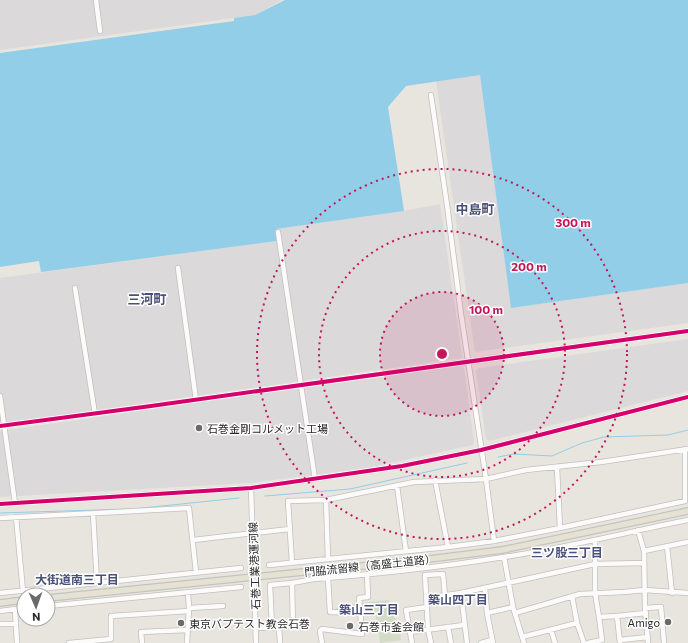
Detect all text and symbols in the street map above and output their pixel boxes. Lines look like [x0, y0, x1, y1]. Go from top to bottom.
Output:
district label: 中島町 [455, 201, 495, 217]
text: 300 m [555, 215, 591, 229]
text: 200 m [511, 259, 547, 273]
district label: 三河町 [127, 291, 167, 307]
text: 100 m [469, 302, 503, 316]
centre of rings [435, 347, 449, 361]
place label: 石巻金剛コルメット工場 [207, 422, 328, 435]
marker: 石巻金剛コルメット工場 [194, 423, 204, 433]
street label: 石巻工業港運河線 [246, 522, 262, 610]
district label: 三ツ股三丁目 [531, 545, 603, 559]
street label: 門脇流留線（高盛土道路） [304, 552, 436, 578]
district label: 大街道南三丁目 [35, 572, 119, 586]
north arrow [16, 587, 56, 627]
district label: 築山四丁目 [428, 592, 488, 606]
district label: 築山三丁目 [339, 602, 399, 616]
text: N [32, 611, 41, 624]
place label: Amigo [628, 616, 660, 629]
place label: 東京バプテスト教会石巻 [189, 617, 310, 630]
marker: Amigo [663, 617, 673, 627]
marker: 東京バプテスト教会石巻 [176, 618, 186, 628]
place label: 石巻市釜会館 [358, 620, 424, 633]
marker: 石巻市釜会館 [345, 621, 355, 631]

